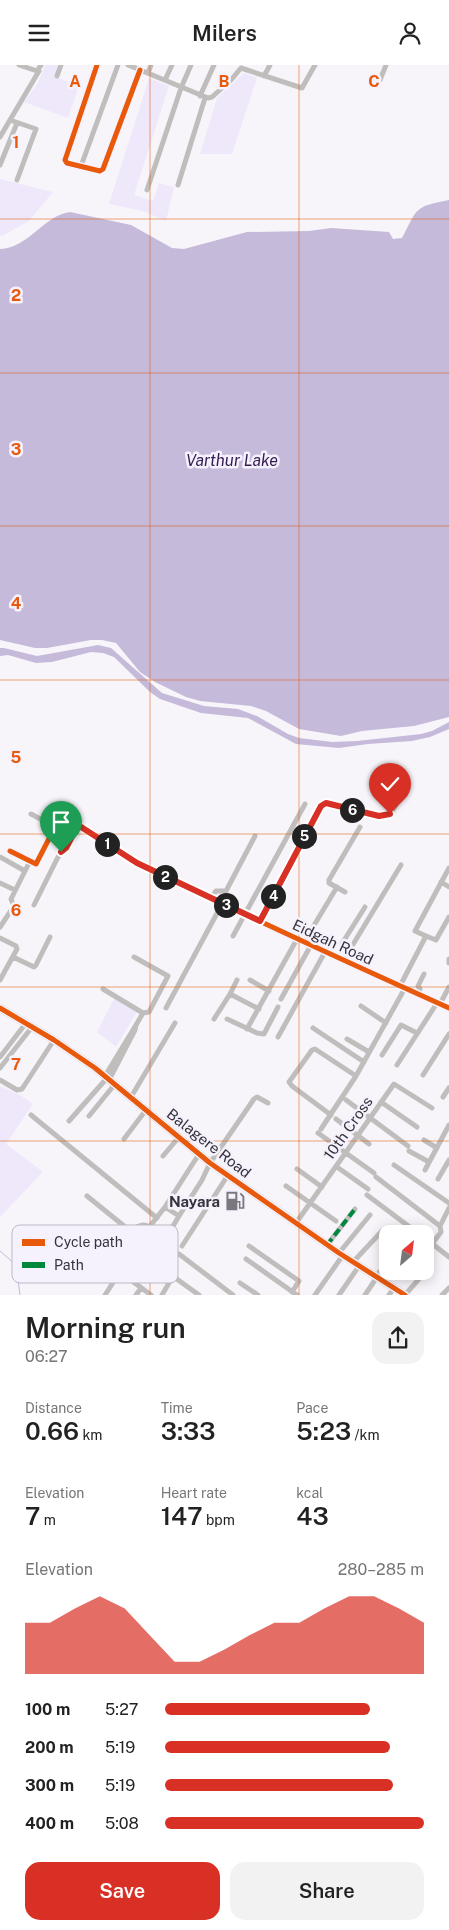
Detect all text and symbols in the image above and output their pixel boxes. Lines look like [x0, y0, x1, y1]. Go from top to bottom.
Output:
icon: menu [25, 19, 53, 47]
icon: person [396, 19, 424, 47]
text: Milers [192, 20, 257, 46]
text: A [69, 72, 81, 91]
text: B [219, 72, 230, 91]
text: C [368, 72, 380, 91]
text: 1 [13, 133, 19, 152]
text: 2 [11, 286, 21, 305]
text: 3 [11, 440, 21, 459]
water label: Varthur Lake [186, 451, 278, 470]
text: 4 [11, 594, 22, 613]
text: 5 [11, 748, 22, 767]
pin [369, 763, 411, 814]
icon: check [376, 770, 404, 798]
pin: 6 [340, 797, 364, 823]
pin [40, 801, 82, 852]
text: 6 [348, 802, 357, 818]
icon: arrive [47, 808, 75, 836]
pin: 5 [292, 823, 316, 849]
text: 5 [300, 828, 309, 844]
pin: 1 [94, 831, 120, 857]
text: 1 [105, 836, 111, 852]
pin: 2 [152, 865, 178, 889]
text: 2 [161, 869, 170, 885]
pin: 4 [260, 883, 286, 909]
text: 4 [269, 888, 278, 904]
pin: 3 [214, 893, 238, 917]
text: 3 [222, 897, 231, 913]
text: 6 [11, 901, 21, 920]
street label: Eidgah Road [290, 916, 376, 968]
text: 7 [11, 1055, 21, 1074]
street label: 10th Cross [320, 1093, 376, 1163]
street label: Balagere Road [164, 1105, 254, 1181]
fuel station icon: Nayara [224, 1190, 246, 1212]
place label: Nayara [169, 1193, 220, 1210]
legend [12, 1225, 178, 1283]
north arrow [379, 1225, 434, 1280]
map controls [379, 1225, 434, 1280]
text: Cycle path [54, 1234, 123, 1250]
text: Path [54, 1257, 84, 1273]
text: Morning run [25, 1311, 186, 1344]
button: share [372, 1312, 424, 1364]
text: 06:27 [25, 1347, 68, 1366]
text: Distance [25, 1400, 82, 1416]
text: Time [161, 1400, 193, 1416]
text: Pace [296, 1400, 328, 1416]
text: 0.66 [25, 1416, 79, 1446]
text: 3:33 [161, 1416, 215, 1446]
text: 5:23 [296, 1416, 351, 1446]
text: km [79, 1427, 102, 1443]
text: /km [351, 1427, 380, 1443]
text: Elevation [25, 1485, 84, 1501]
text: Heart rate [161, 1485, 227, 1501]
text: kcal [296, 1485, 323, 1501]
text: 7 [25, 1501, 40, 1531]
text: 147 [161, 1501, 203, 1531]
text: 43 [296, 1501, 329, 1531]
text: m [40, 1512, 56, 1528]
text: bpm [203, 1512, 235, 1528]
text: Elevation [25, 1560, 93, 1579]
text: 280–285 m [338, 1560, 424, 1579]
text: 100 m [25, 1700, 70, 1719]
text: 5:27 [105, 1700, 138, 1719]
text: 200 m [25, 1738, 74, 1757]
text: 5:19 [105, 1738, 135, 1757]
text: 300 m [25, 1776, 74, 1795]
text: 5:19 [105, 1776, 135, 1795]
text: 400 m [25, 1814, 74, 1833]
text: 5:08 [105, 1814, 139, 1833]
button: Save [25, 1862, 220, 1920]
button: Share [230, 1862, 424, 1920]

